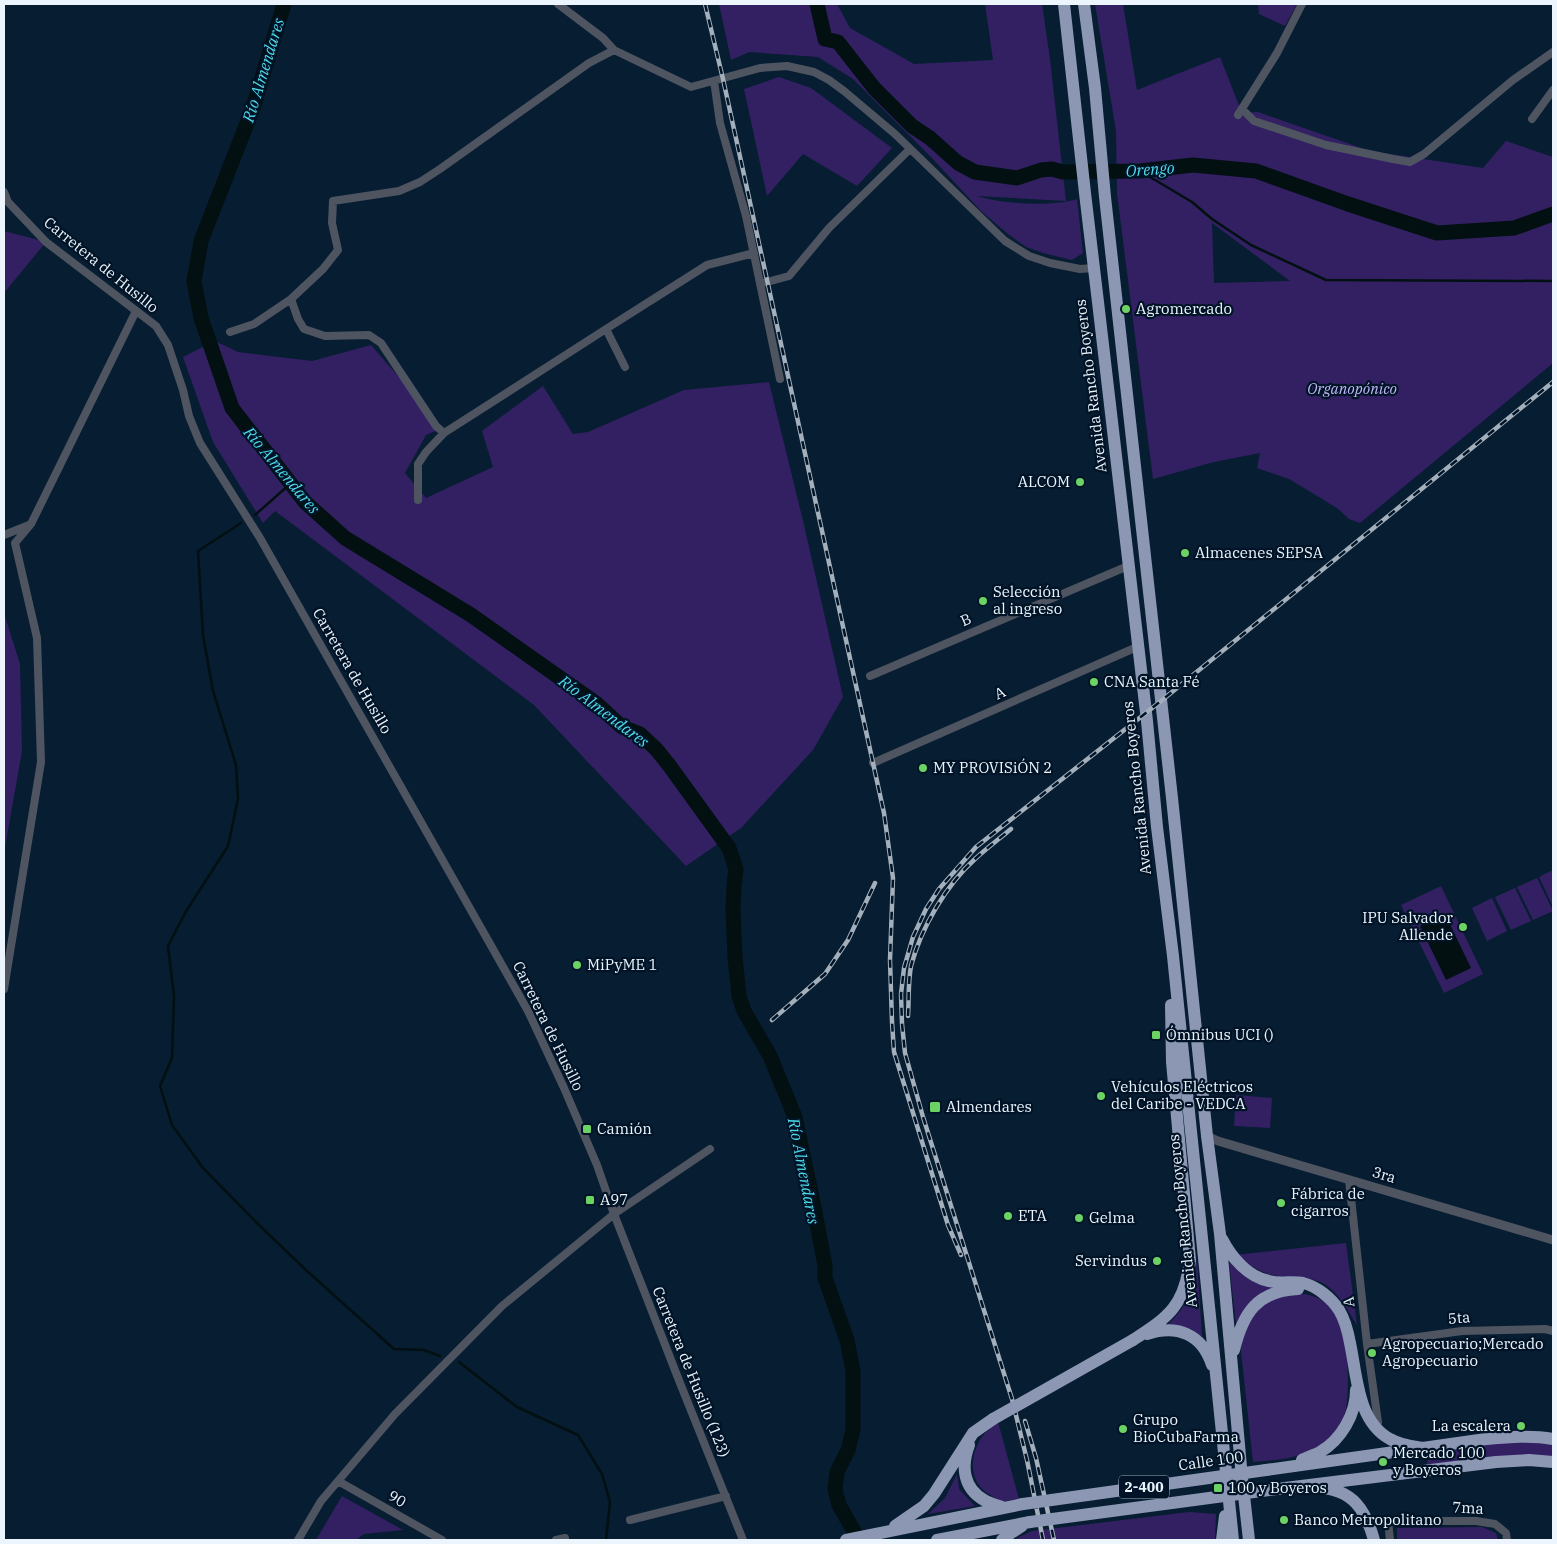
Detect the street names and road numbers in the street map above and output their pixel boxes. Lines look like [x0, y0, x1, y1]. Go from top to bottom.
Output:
street label: Carretera de Husillo [40, 213, 162, 317]
street label: Avenida Rancho Boyeros [1070, 298, 1111, 474]
street label: Carretera de Husillo [309, 605, 396, 737]
street label: B [957, 609, 974, 630]
street label: A [991, 681, 1009, 703]
street label: Avenida Rancho Boyeros [1118, 700, 1155, 876]
street label: Carretera de Husillo [509, 958, 588, 1094]
street label: Avenida Rancho Boyeros [1164, 1133, 1201, 1309]
street label: 3ra [1370, 1162, 1398, 1187]
street label: Carretera de Husillo (123) [649, 1284, 734, 1460]
street label: A [1338, 1295, 1358, 1308]
street label: 5ta [1447, 1307, 1471, 1328]
street label: Calle 100 [1177, 1447, 1245, 1474]
road number: 2-400 [1119, 1475, 1169, 1498]
street label: 90 [385, 1486, 410, 1511]
street label: 7ma [1452, 1497, 1484, 1518]

